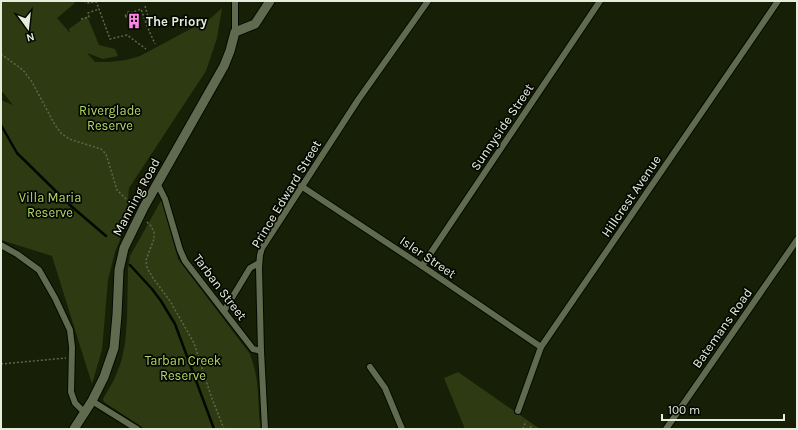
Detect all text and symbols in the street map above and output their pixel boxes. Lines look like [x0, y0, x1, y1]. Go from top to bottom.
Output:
north arrow [8, 8, 48, 48]
building icon: The Priory [125, 12, 143, 30]
place label: The Priory [146, 14, 208, 29]
text: N [25, 30, 36, 44]
street label: Sunnyside Street [467, 81, 537, 173]
park label: Riverglade Reserve [79, 103, 141, 133]
street label: Prince Edward Street [248, 137, 324, 251]
street label: Hillcrest Avenue [598, 152, 664, 240]
street label: Manning Road [109, 156, 163, 238]
park label: Villa Maria Reserve [19, 190, 81, 220]
street label: Isler Street [397, 233, 459, 281]
street label: Tarban Street [190, 251, 250, 323]
street label: Batemans Road [689, 285, 755, 371]
park label: Tarban Creek Reserve [145, 353, 221, 383]
scale bar [662, 396, 784, 422]
text: 100 m [668, 403, 700, 417]

